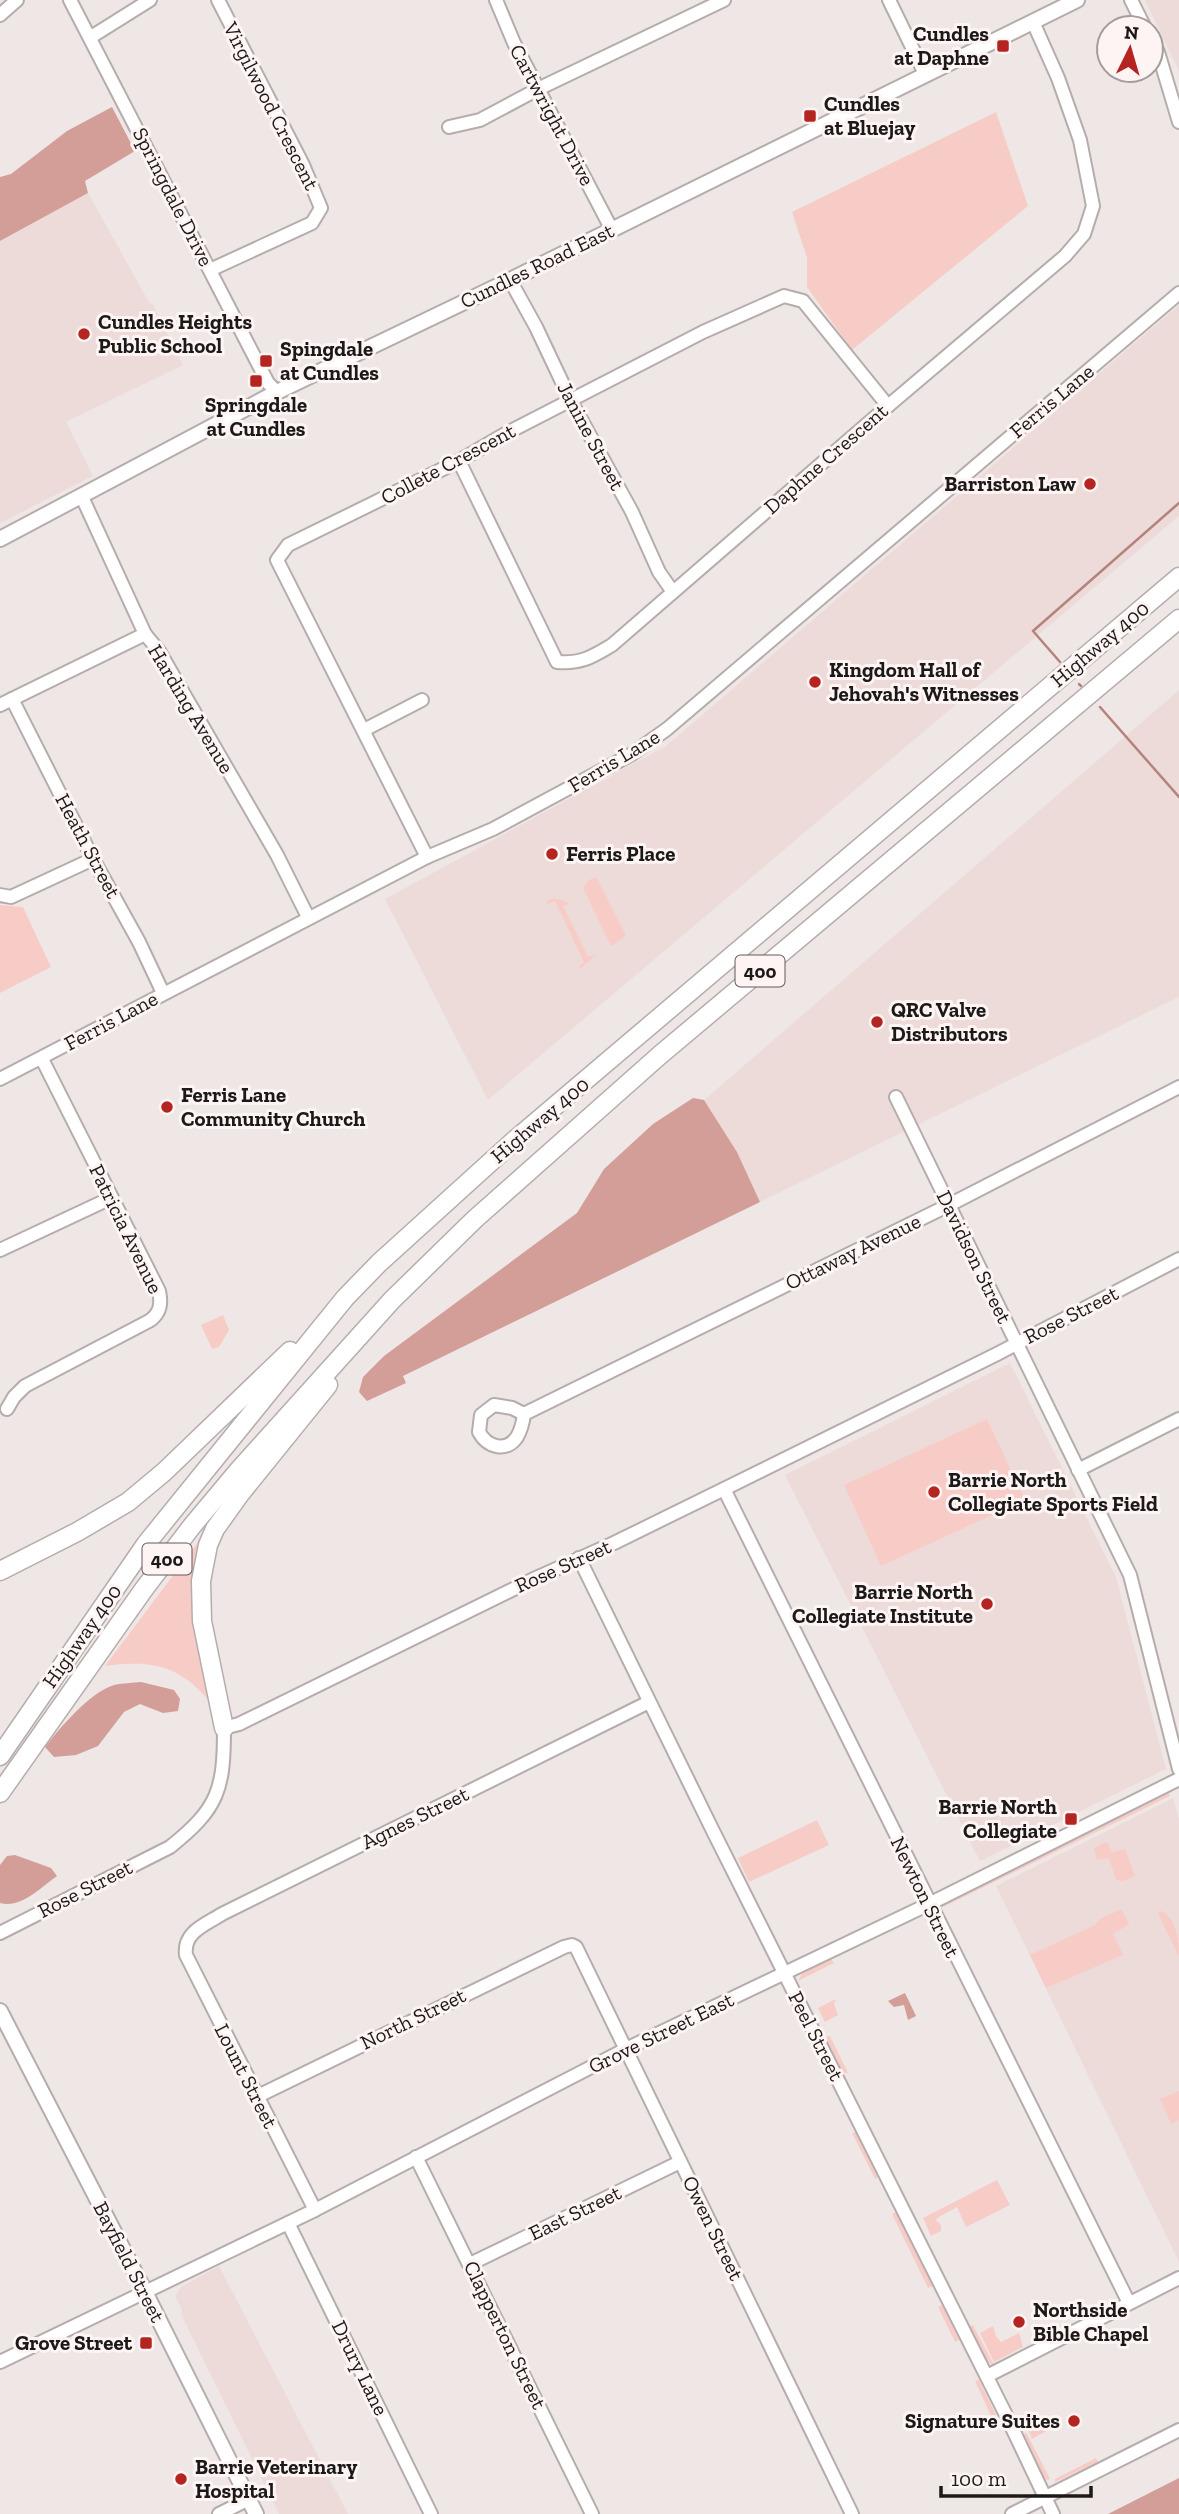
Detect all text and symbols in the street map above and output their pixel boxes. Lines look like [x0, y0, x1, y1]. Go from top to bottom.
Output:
north arrow [1095, 14, 1165, 84]
street label: Virgilwood Crescent [218, 17, 325, 194]
text: N [1123, 20, 1140, 45]
place label: Cundles at Daphne [894, 21, 989, 70]
marker: Cundles at Daphne [995, 38, 1011, 54]
street label: Cartwright Drive [505, 40, 600, 190]
place label: Cundles at Bluejay [824, 91, 915, 140]
marker: Cundles at Bluejay [802, 108, 818, 124]
street label: Springdale Drive [128, 123, 219, 270]
street label: Cundles Road East [456, 217, 618, 314]
place label: Cundles Heights Public School [98, 309, 252, 358]
marker: Cundles Heights Public School [76, 326, 92, 342]
place label: Spingdale at Cundles [280, 336, 379, 385]
marker: Spingdale at Cundles [258, 353, 274, 369]
street label: Ferris Lane [1005, 358, 1099, 443]
marker: Springdale at Cundles [248, 373, 264, 389]
street label: Janine Street [552, 377, 631, 494]
place label: Springdale at Cundles [205, 392, 307, 441]
street label: Daphne Crescent [759, 398, 893, 519]
street label: Collete Crescent [376, 418, 519, 509]
place label: Barriston Law [944, 471, 1076, 496]
marker: Barriston Law [1082, 476, 1098, 492]
street label: Highway 400 [1045, 595, 1154, 692]
street label: Harding Avenue [143, 640, 240, 778]
place label: Kingdom Hall of Jehovah's Witnesses [829, 657, 1019, 706]
marker: Kingdom Hall of Jehovah's Witnesses [807, 674, 823, 690]
street label: Ferris Lane [564, 723, 664, 798]
street label: Heath Street [50, 789, 127, 903]
place label: Ferris Place [566, 841, 675, 866]
marker: Ferris Place [544, 846, 560, 862]
road number: 400 [736, 956, 784, 987]
street label: Ferris Lane [60, 985, 162, 1056]
place label: QRC Valve Distributors [891, 997, 1008, 1046]
marker: QRC Valve Distributors [869, 1014, 885, 1030]
street label: Highway 400 [485, 1071, 594, 1168]
place label: Ferris Lane Community Church [181, 1082, 365, 1131]
marker: Ferris Lane Community Church [159, 1099, 175, 1115]
street label: Patricia Avenue [84, 1160, 169, 1298]
street label: Davidson Street [932, 1186, 1017, 1327]
street label: Ottaway Avenue [781, 1208, 925, 1295]
street label: Rose Street [1019, 1280, 1122, 1349]
place label: Barrie North Collegiate Sports Field [948, 1467, 1158, 1516]
marker: Barrie North Collegiate Sports Field [926, 1484, 942, 1500]
street label: Rose Street [511, 1533, 615, 1598]
road number: 400 [142, 1544, 192, 1574]
street label: Highway 400 [37, 1579, 127, 1692]
place label: Barrie North Collegiate Institute [792, 1579, 973, 1628]
marker: Barrie North Collegiate Institute [979, 1596, 995, 1612]
street label: Agnes Street [357, 1781, 473, 1854]
place label: Barrie North Collegiate [938, 1794, 1057, 1843]
marker: Barrie North Collegiate [1063, 1811, 1079, 1827]
street label: Newton Street [885, 1832, 966, 1962]
street label: Rose Street [33, 1854, 136, 1923]
street label: North Street [356, 1982, 470, 2055]
street label: Grove Street East [584, 1987, 738, 2078]
street label: Peel Street [783, 1987, 850, 2085]
street label: Lount Street [209, 2019, 284, 2132]
street label: Owen Street [677, 2171, 750, 2284]
street label: East Street [525, 2179, 625, 2246]
street label: Bayfield Street [88, 2197, 171, 2327]
street label: Clapperton Street [459, 2257, 552, 2413]
place label: Northside Bible Chapel [1033, 2297, 1148, 2346]
marker: Northside Bible Chapel [1011, 2314, 1027, 2330]
street label: Drury Lane [327, 2316, 394, 2420]
place label: Grove Street [15, 2330, 133, 2355]
marker: Grove Street [138, 2335, 154, 2351]
place label: Signature Suites [905, 2408, 1060, 2433]
marker: Signature Suites [1066, 2413, 1082, 2429]
place label: Barrie Veterinary Hospital [195, 2454, 357, 2503]
scale bar [941, 2454, 1092, 2498]
text: 100 m [951, 2466, 1006, 2491]
marker: Barrie Veterinary Hospital [173, 2471, 189, 2487]

